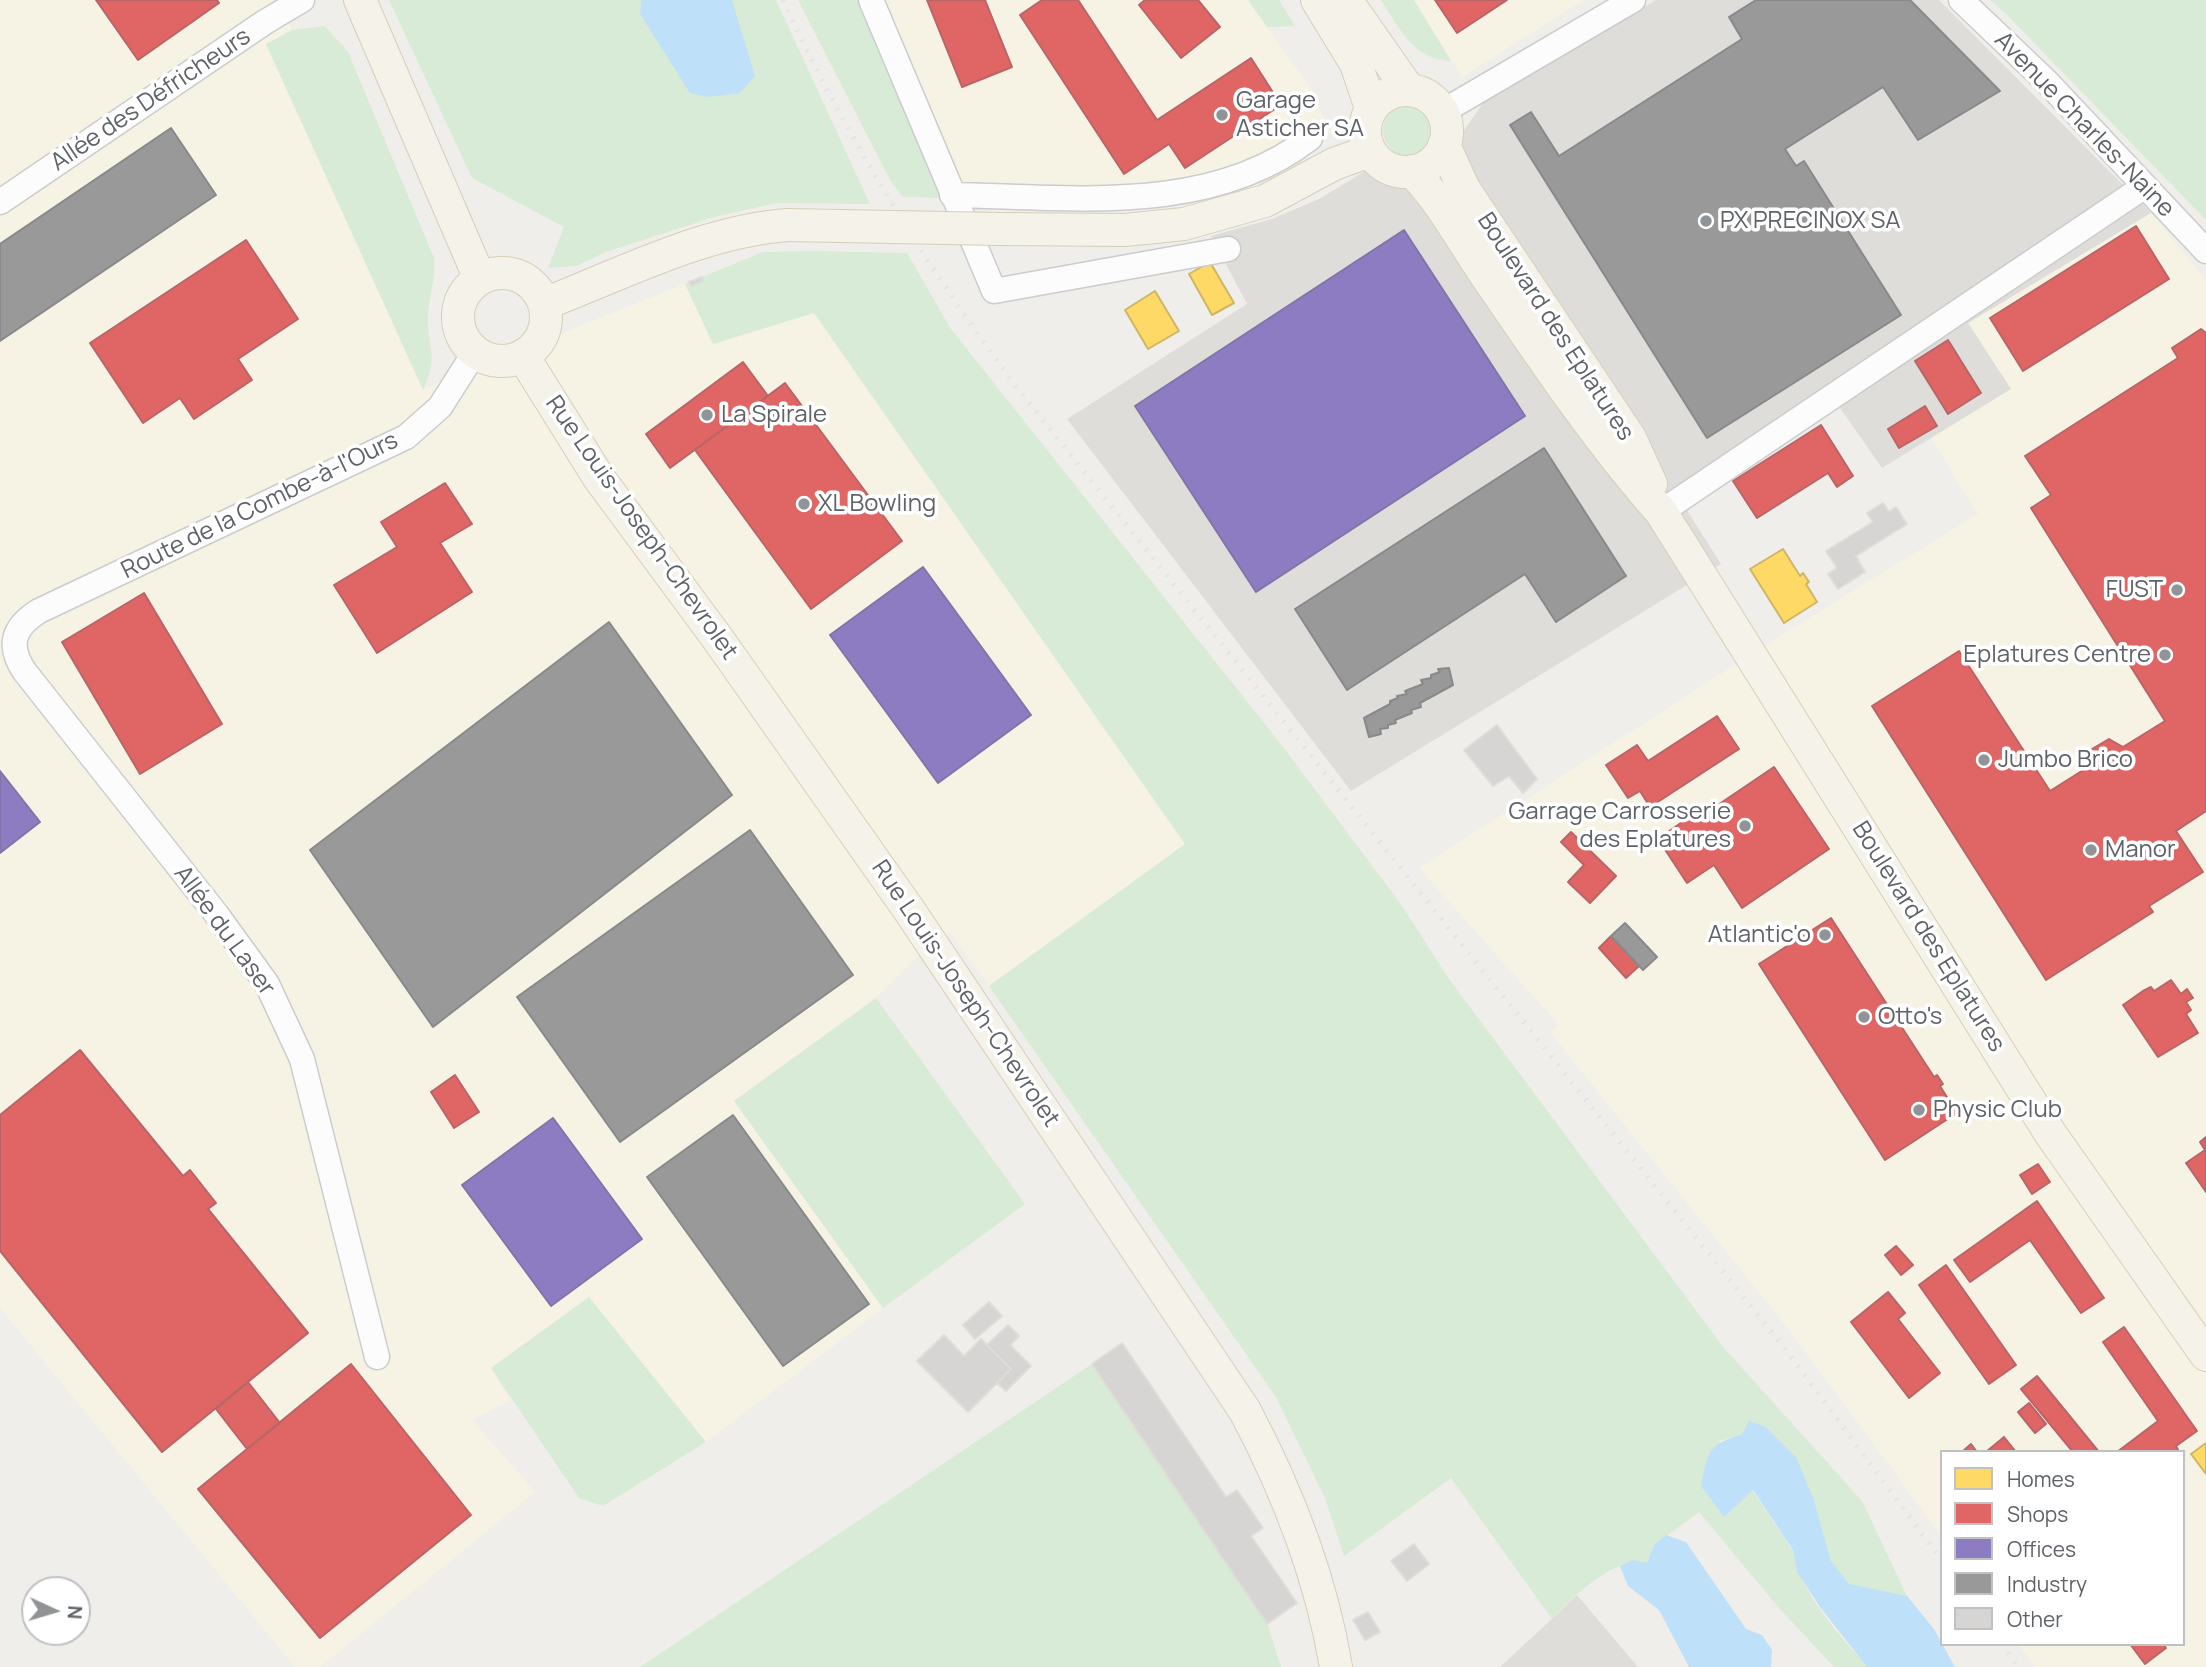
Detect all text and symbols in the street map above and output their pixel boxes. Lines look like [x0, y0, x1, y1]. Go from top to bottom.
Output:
street label: Allée des Défricheurs [46, 23, 256, 177]
street label: Avenue Charles-Naine [1988, 26, 2180, 224]
place label: Garage Asticher SA [1236, 87, 1364, 143]
marker: Garage Asticher SA [1214, 107, 1230, 123]
place label: PX PRECINOX SA [1720, 207, 1901, 235]
street label: Boulevard des Eplatures [1471, 208, 1639, 446]
marker: PX PRECINOX SA [1698, 213, 1714, 229]
street label: Rue Louis-Joseph-Chevrolet [539, 391, 743, 665]
place label: La Spirale [721, 401, 827, 429]
marker: La Spirale [699, 407, 715, 423]
street label: Route de la Combe-à-l'Ours [117, 426, 403, 586]
place label: XL Bowling [818, 490, 936, 518]
marker: XL Bowling [796, 496, 812, 512]
place label: FUST [2106, 576, 2163, 604]
marker: FUST [2169, 582, 2185, 598]
place label: Eplatures Centre [1963, 641, 2151, 669]
marker: Eplatures Centre [2157, 647, 2173, 663]
place label: Jumbo Brico [1998, 746, 2133, 774]
marker: Jumbo Brico [1976, 752, 1992, 768]
place label: Garrage Carrosserie des Eplatures [1508, 798, 1731, 854]
street label: Boulevard des Eplatures [1845, 817, 2011, 1057]
marker: Garrage Carrosserie des Eplatures [1737, 818, 1753, 834]
place label: Manor [2105, 836, 2176, 864]
marker: Manor [2083, 842, 2099, 858]
street label: Rue Louis-Joseph-Chevrolet [865, 855, 1065, 1133]
street label: Allée du Laser [167, 860, 281, 1002]
place label: Atlantic'o [1708, 921, 1811, 949]
marker: Atlantic'o [1817, 927, 1833, 943]
place label: Otto's [1878, 1003, 1942, 1031]
marker: Otto's [1856, 1009, 1872, 1025]
place label: Physic Club [1933, 1096, 2062, 1124]
marker: Physic Club [1911, 1102, 1927, 1118]
legend [1940, 1450, 2185, 1646]
text: Homes [2007, 1465, 2075, 1493]
text: Shops [2007, 1500, 2068, 1528]
text: Offices [2007, 1535, 2076, 1563]
text: Industry [2007, 1570, 2087, 1598]
north arrow [21, 1576, 91, 1646]
text: N [62, 1605, 88, 1620]
text: Other [2007, 1605, 2063, 1633]

